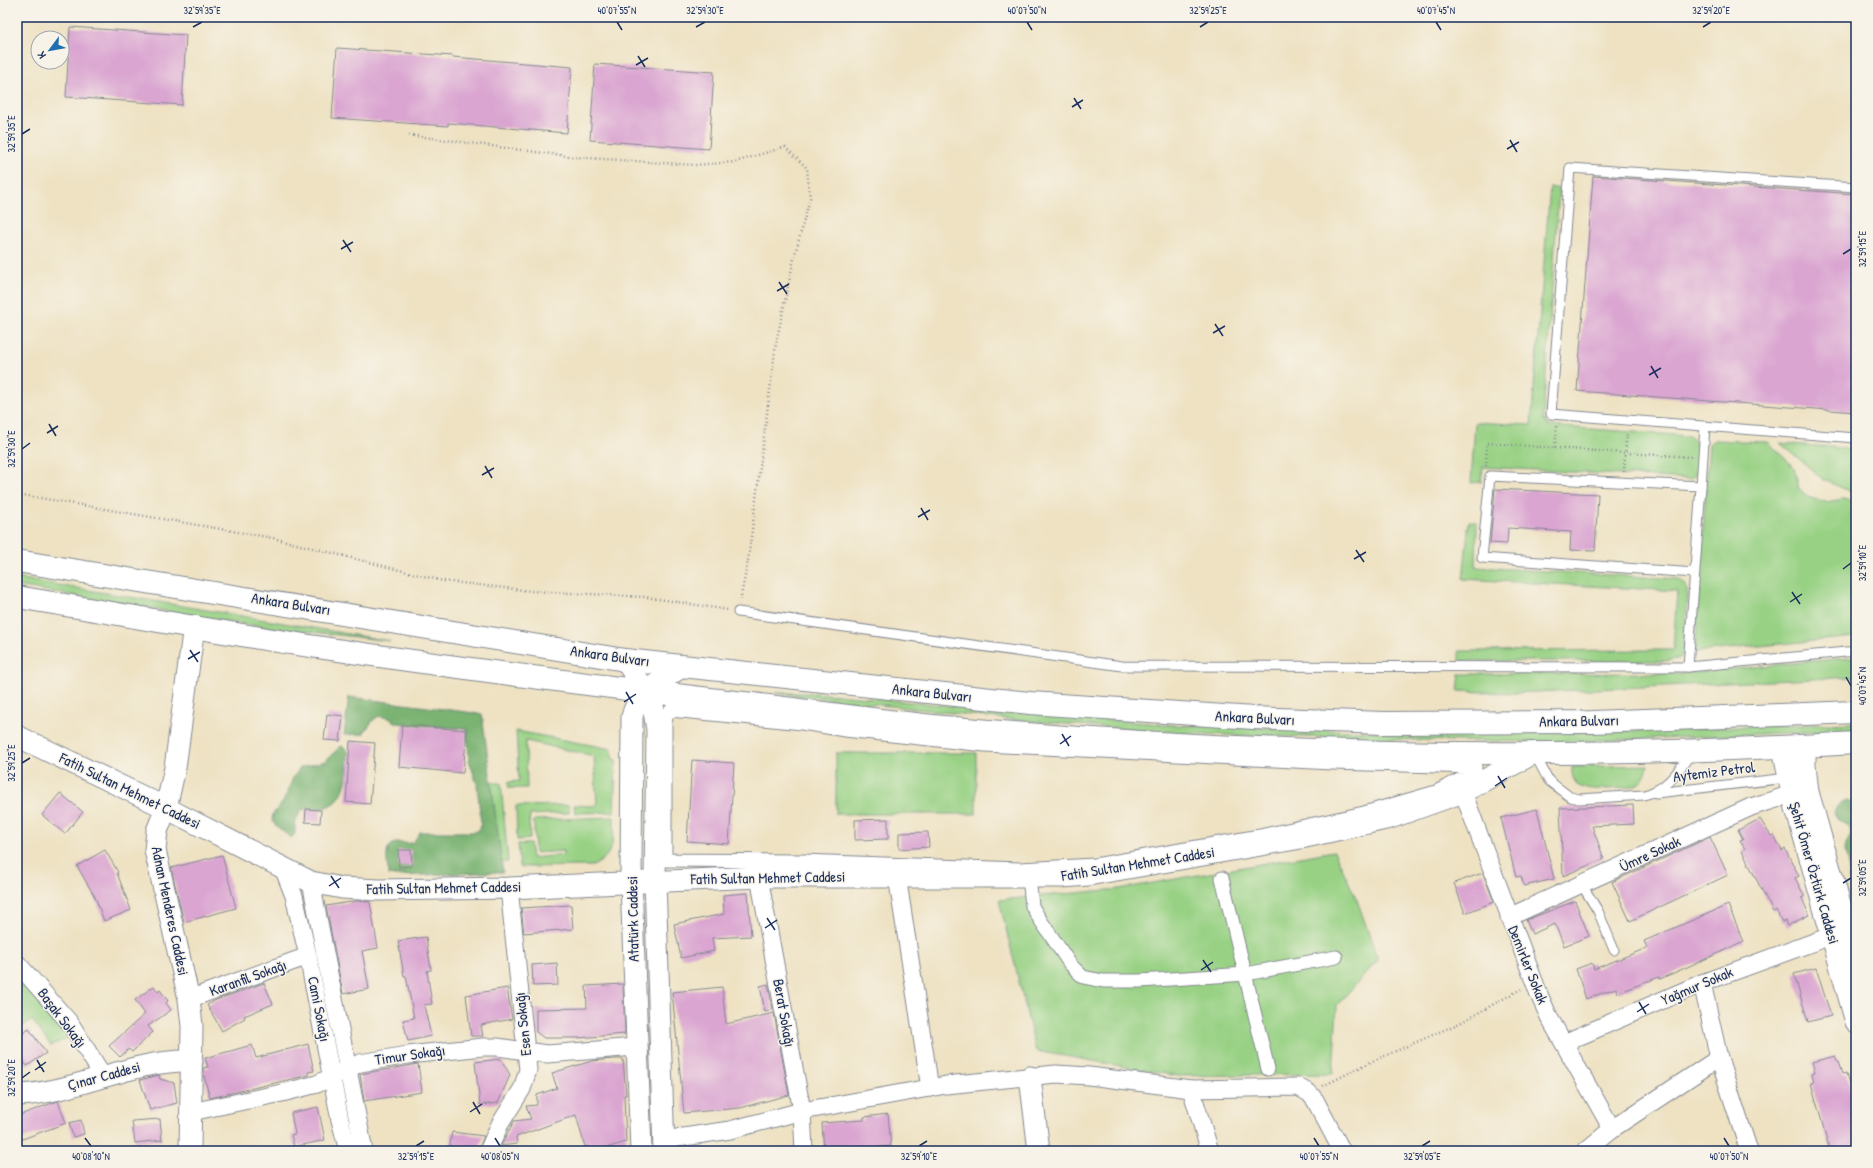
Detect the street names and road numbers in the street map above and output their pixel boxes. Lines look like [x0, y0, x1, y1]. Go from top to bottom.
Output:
street label: Ankara Bulvarı [250, 587, 332, 620]
street label: Ankara Bulvarı [569, 640, 651, 671]
street label: Ankara Bulvarı [891, 678, 973, 707]
street label: Ankara Bulvarı [1215, 705, 1295, 730]
street label: Ankara Bulvarı [1539, 709, 1619, 732]
street label: Fatih Sultan Mehmet Caddesi [55, 747, 204, 834]
street label: Aytemiz Petrol [1672, 756, 1756, 787]
street label: Şehit Ömer Öztürk Caddesi [1784, 799, 1845, 946]
street label: Ümre Sokak [1616, 830, 1684, 877]
street label: Fatih Sultan Mehmet Caddesi [1059, 841, 1216, 886]
street label: Adnan Menderes Caddesi [147, 844, 194, 977]
street label: Fatih Sultan Mehmet Caddesi [689, 866, 846, 889]
street label: Fatih Sultan Mehmet Caddesi [365, 876, 522, 899]
street label: Atatürk Caddesi [621, 876, 644, 962]
street label: Demirler Sokak [1503, 922, 1554, 1007]
street label: Karanfil Sokağı [206, 954, 289, 1001]
street label: Yağmur Sokak [1658, 961, 1736, 1010]
street label: Cami Sokağı [303, 974, 336, 1043]
street label: Berat Sokağı [768, 977, 801, 1049]
street label: Başak Sokağı [33, 983, 92, 1052]
street label: Esen Sokağı [509, 991, 536, 1057]
street label: Timur Sokağı [373, 1039, 446, 1070]
street label: Çınar Caddesi [65, 1056, 143, 1095]

